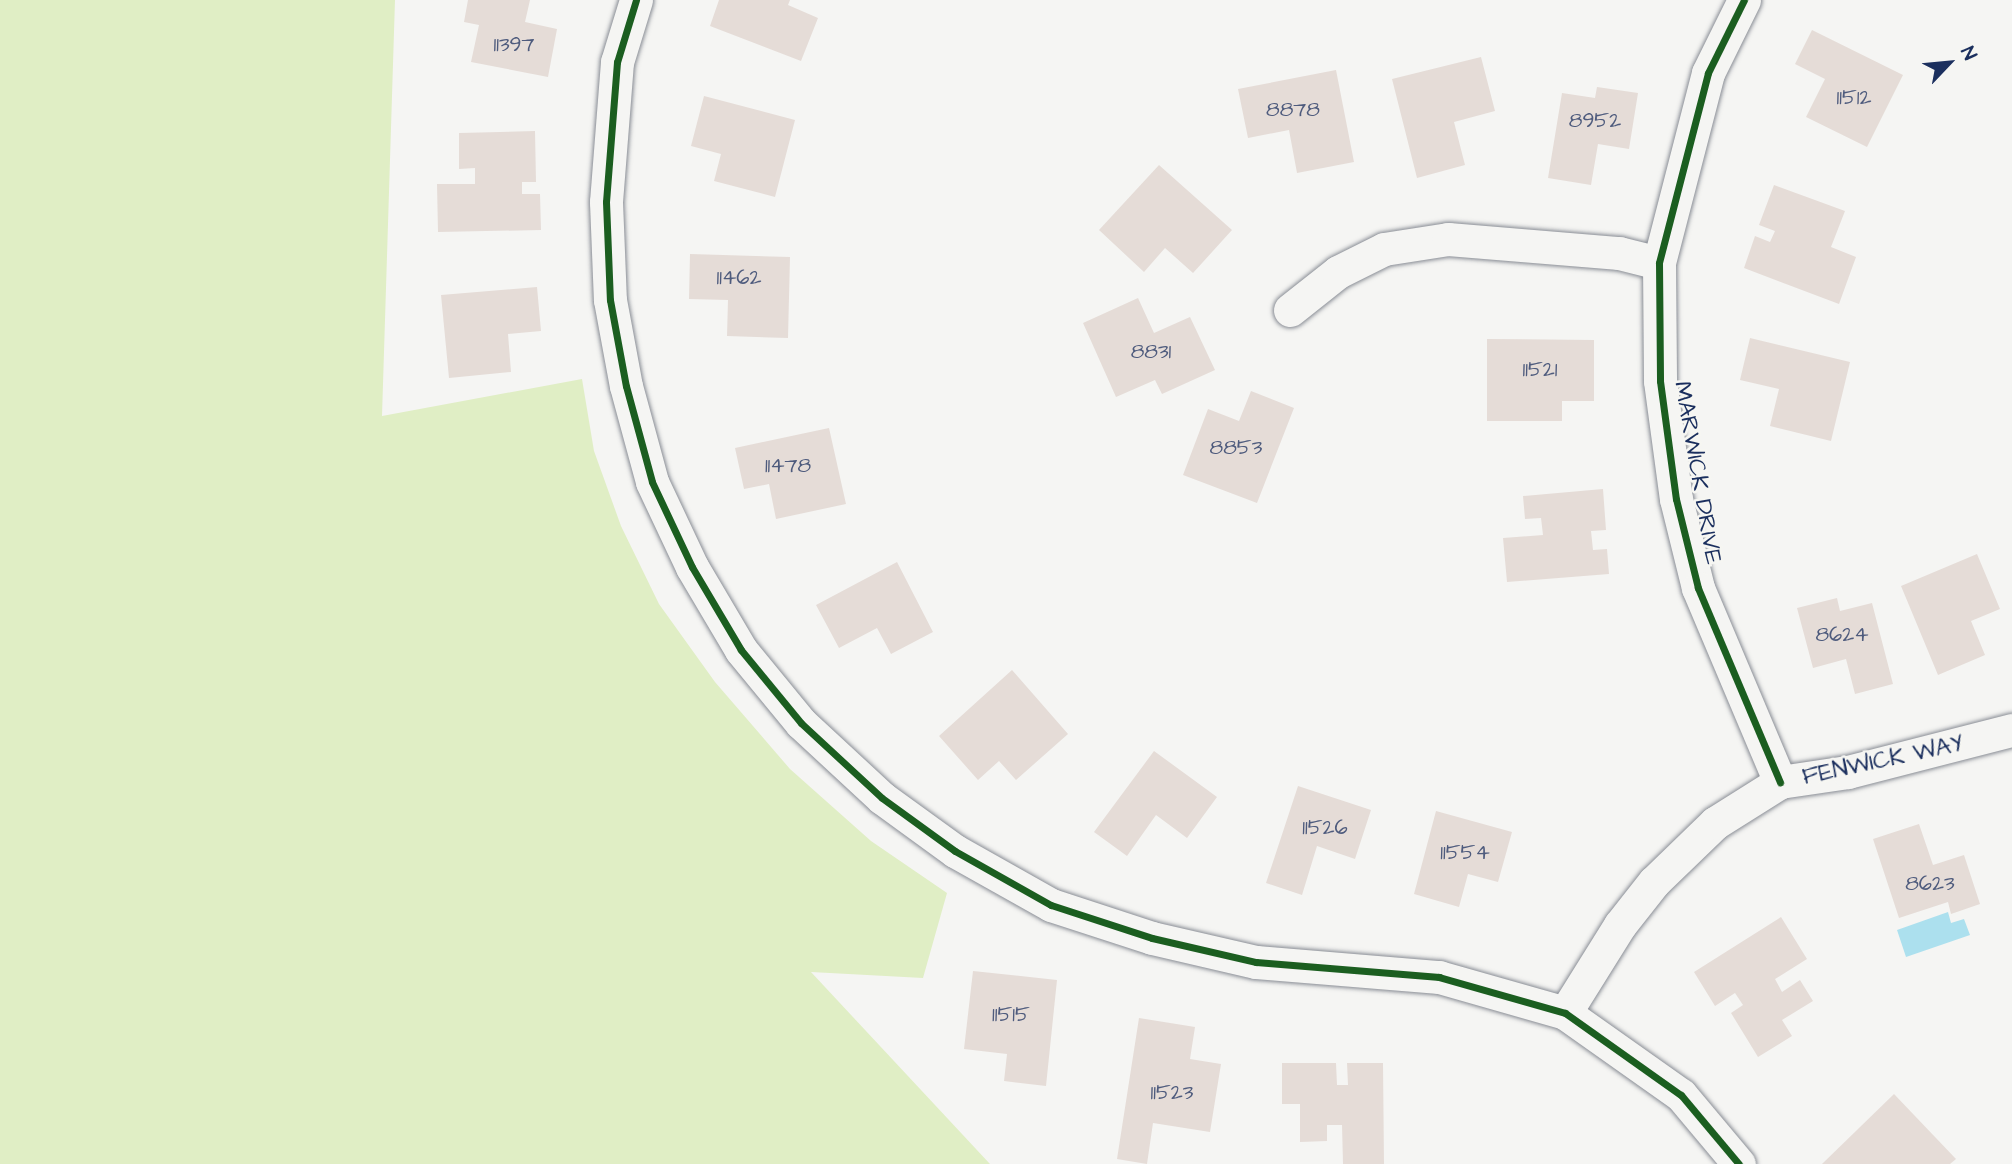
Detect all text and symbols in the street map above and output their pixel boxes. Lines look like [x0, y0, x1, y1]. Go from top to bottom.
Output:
north arrow [1914, 28, 1984, 98]
house number: 11397 [494, 32, 534, 58]
text: N [1954, 42, 1983, 65]
house number: 11512 [1837, 85, 1871, 111]
house number: 8878 [1266, 97, 1320, 123]
house number: 8952 [1569, 108, 1621, 134]
house number: 11462 [717, 265, 761, 291]
house number: 8831 [1131, 339, 1171, 365]
house number: 11521 [1523, 357, 1557, 383]
street label: MARWICK DRIVE [1667, 379, 1727, 567]
house number: 8853 [1210, 435, 1262, 461]
house number: 11478 [765, 453, 811, 479]
house number: 8624 [1815, 622, 1869, 648]
street label: FENWICK WAY [1800, 730, 1966, 792]
house number: 11526 [1302, 815, 1348, 841]
house number: 11554 [1440, 840, 1490, 866]
house number: 8623 [1905, 871, 1955, 897]
house number: 11515 [992, 1002, 1030, 1028]
house number: 11523 [1151, 1080, 1193, 1106]

